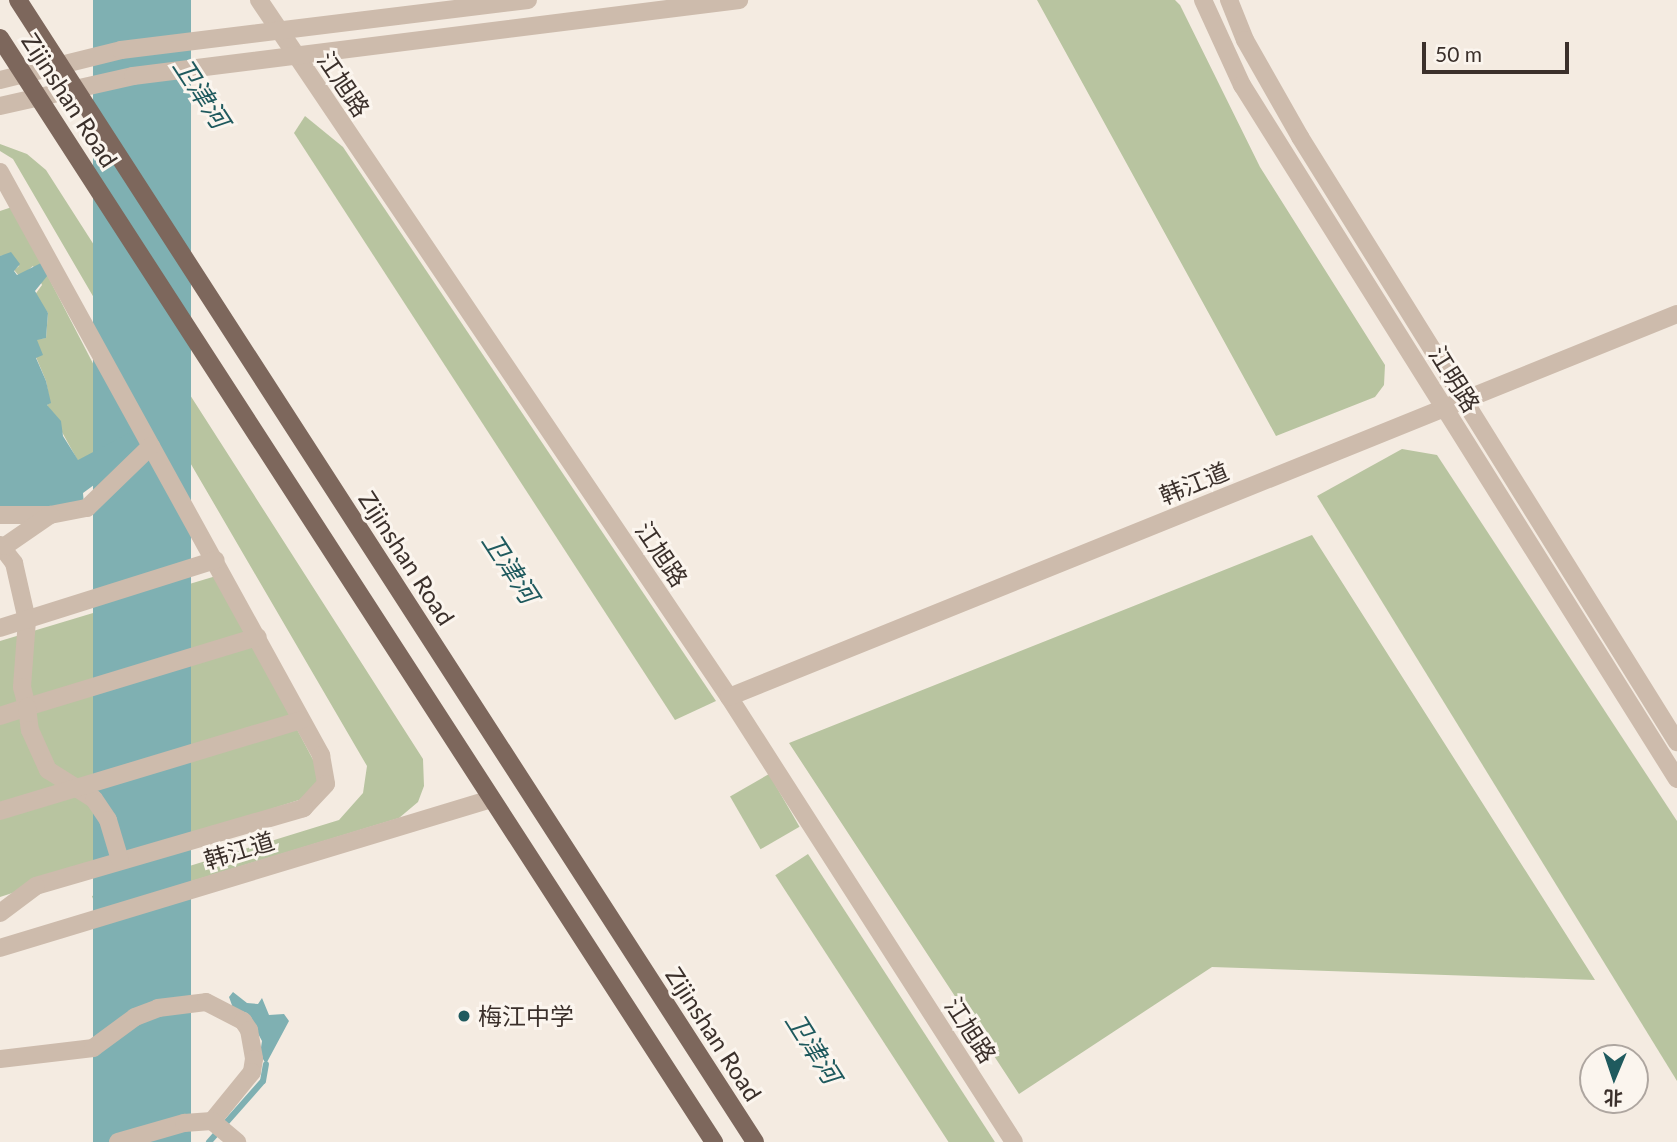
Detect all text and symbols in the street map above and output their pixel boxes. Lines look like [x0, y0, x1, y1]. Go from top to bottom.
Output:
street label: Zijinshan Road [16, 28, 124, 172]
scale bar [1425, 28, 1572, 72]
text: 50 m [1435, 41, 1482, 66]
street label: 江旭路 [312, 46, 376, 122]
water label: 卫津河 [167, 52, 235, 134]
street label: 江明路 [1424, 341, 1486, 417]
street label: 韩江道 [1155, 456, 1233, 510]
street label: Zijinshan Road [353, 486, 461, 630]
street label: 江旭路 [630, 516, 694, 592]
water label: 卫津河 [476, 527, 544, 609]
street label: 韩江道 [200, 826, 278, 874]
street label: Zijinshan Road [660, 962, 768, 1106]
street label: 江旭路 [939, 992, 1003, 1068]
place label: 梅江中学 [478, 1002, 574, 1030]
water label: 卫津河 [779, 1007, 847, 1089]
marker: 梅江中学 [456, 1008, 472, 1024]
north arrow [1579, 1044, 1649, 1114]
text: 北 [1603, 1087, 1623, 1110]

